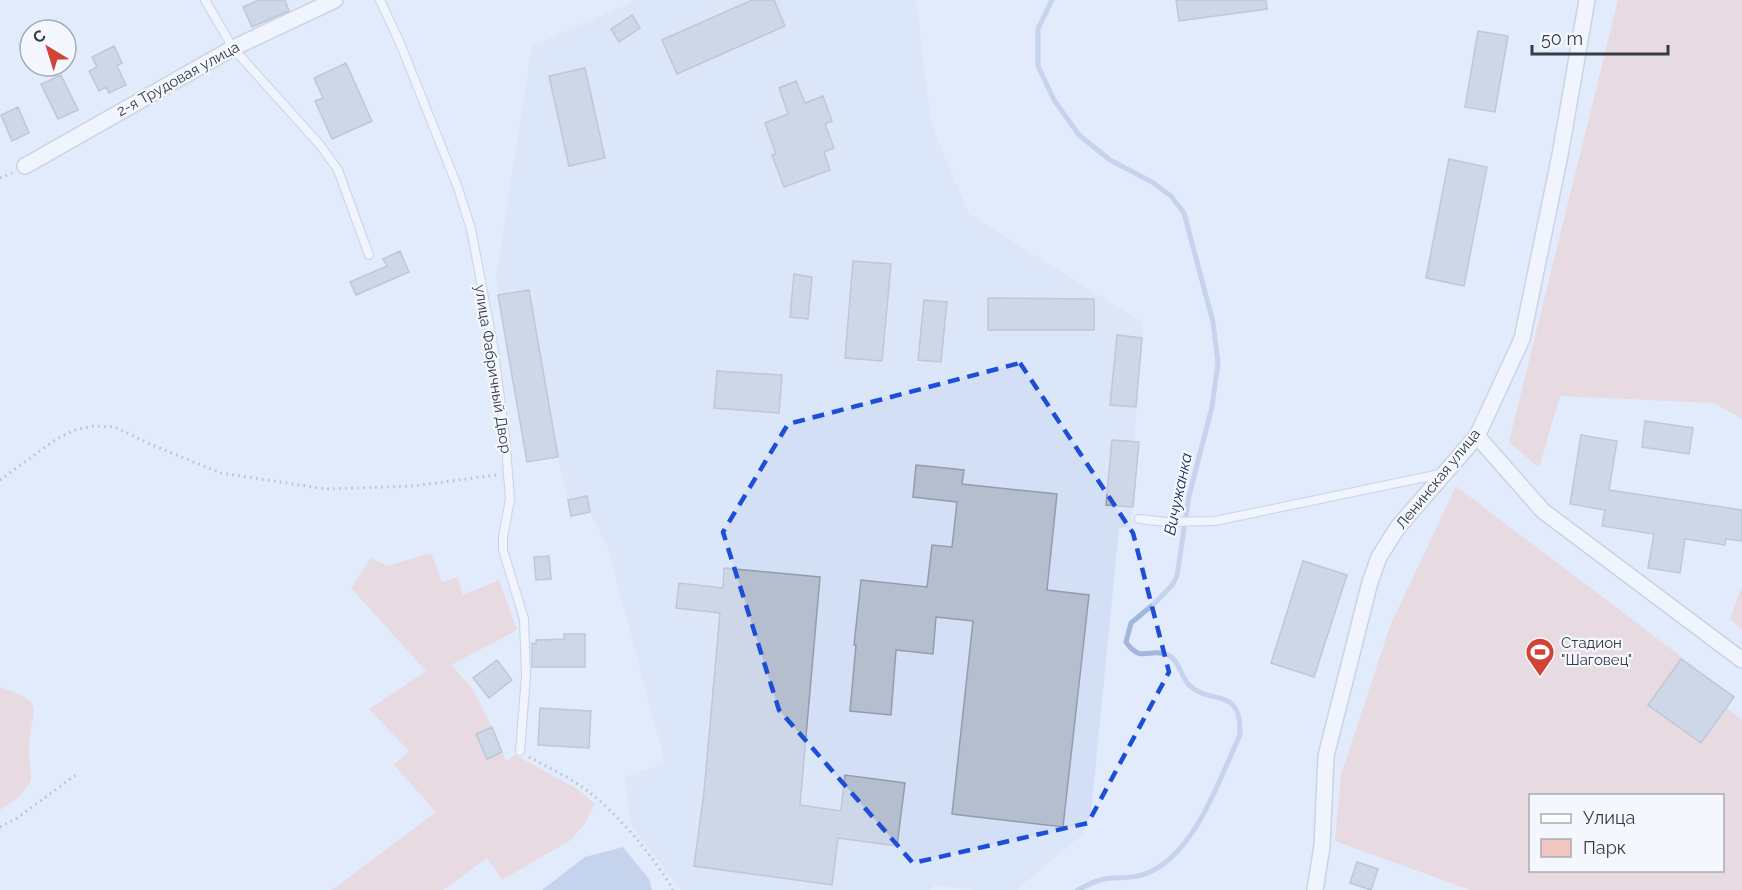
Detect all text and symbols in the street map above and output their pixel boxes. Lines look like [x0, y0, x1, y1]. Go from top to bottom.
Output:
north arrow [18, 18, 78, 78]
scale bar [1532, 18, 1668, 56]
text: С [29, 26, 49, 47]
text: 50 m [1541, 28, 1583, 49]
street label: 2-я Трудовая улица [113, 38, 243, 120]
street label: улица Фабричный Двор [471, 283, 515, 455]
street label: Ленинская улица [1392, 425, 1484, 533]
water label: Вичужанка [1160, 451, 1196, 537]
place label: Стадион "Шаговец" [1561, 634, 1632, 669]
sports icon: Стадион "Шаговец" [1524, 636, 1556, 678]
legend [1529, 794, 1724, 872]
text: Улица [1583, 807, 1635, 828]
text: Парк [1583, 837, 1626, 858]

